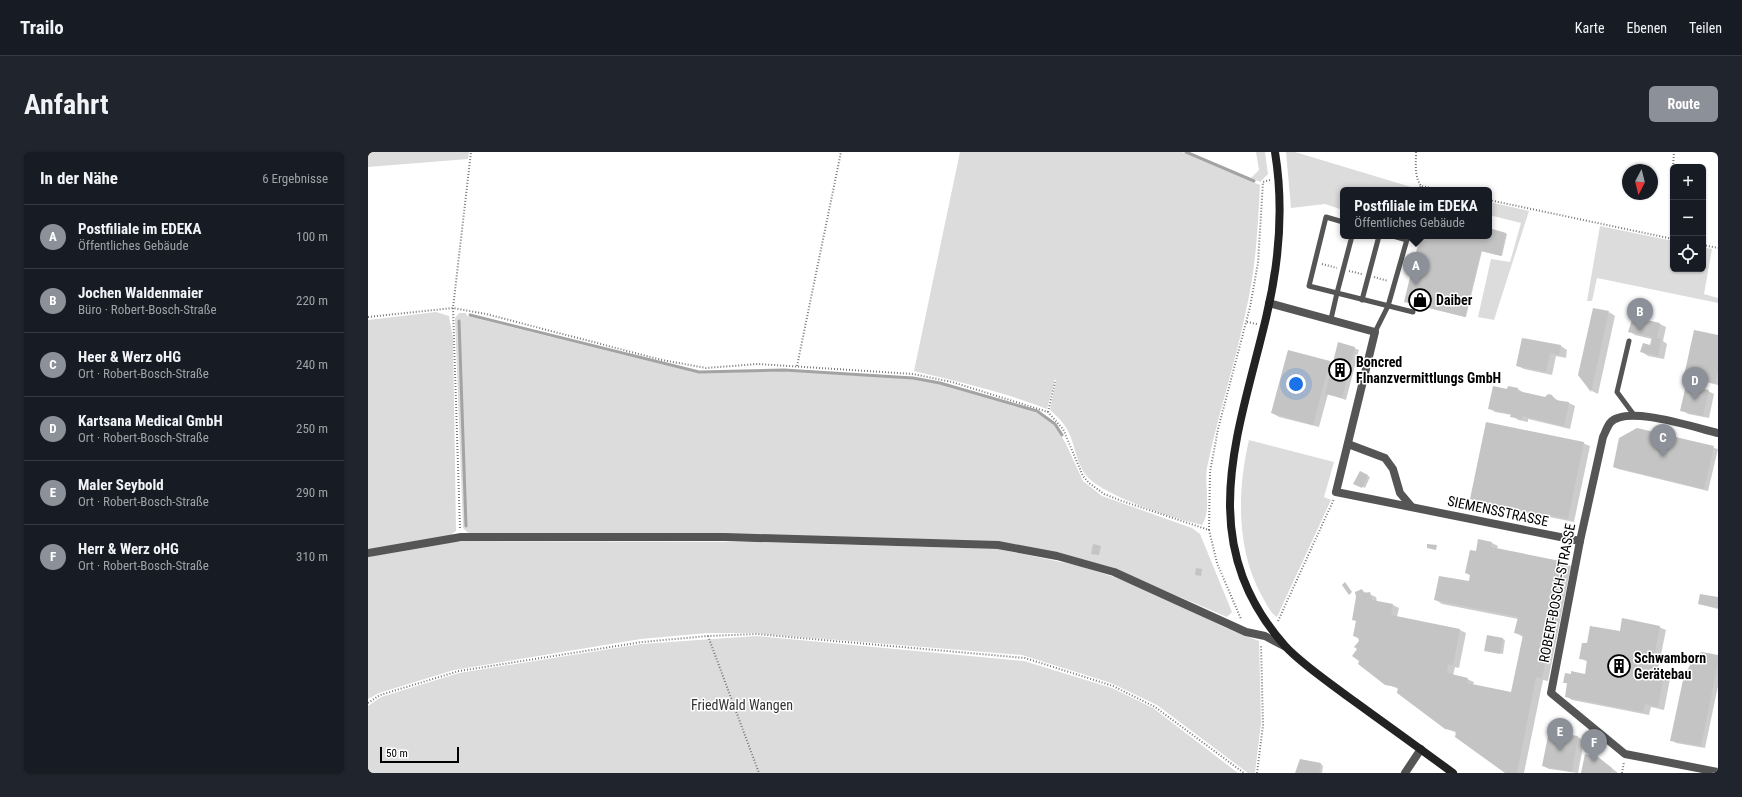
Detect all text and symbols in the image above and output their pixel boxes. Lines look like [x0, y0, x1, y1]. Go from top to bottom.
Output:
text: Trailo [20, 16, 64, 39]
text: Karte [1575, 20, 1604, 36]
text: Ebenen [1626, 20, 1667, 36]
text: Teilen [1689, 20, 1722, 36]
button: Route [1649, 86, 1718, 122]
text: Anfahrt [24, 88, 109, 121]
north arrow [1622, 164, 1658, 200]
map controls [1670, 164, 1706, 272]
button: + [1670, 164, 1706, 200]
text: In der Nähe [40, 168, 118, 188]
text: 6 Ergebnisse [262, 171, 328, 186]
popup [1340, 187, 1492, 239]
text: Postfiliale im EDEKA [1354, 197, 1478, 215]
button: − [1670, 200, 1706, 236]
text: Öffentliches Gebäude [1354, 215, 1465, 230]
text: Postfiliale im EDEKA [78, 220, 201, 238]
text: A [49, 229, 57, 244]
text: 100 m [296, 229, 328, 244]
button: locate [1670, 236, 1706, 272]
text: Öffentliches Gebäude [78, 238, 189, 253]
pin: A [1403, 252, 1429, 285]
text: Jochen Waldenmaier [78, 284, 203, 302]
shop icon: Daiber [1407, 287, 1433, 313]
place label: Daiber [1436, 292, 1473, 308]
text: B [49, 293, 57, 308]
text: 220 m [296, 293, 328, 308]
pin: B [1627, 298, 1653, 331]
text: Büro · Robert-Bosch-Straße [78, 302, 217, 317]
text: Heer & Werz oHG [78, 348, 181, 366]
place label: Boncred FInanzvermittlungs GmbH [1356, 354, 1501, 386]
text: C [49, 357, 57, 372]
text: 240 m [296, 357, 328, 372]
building icon: Boncred FInanzvermittlungs GmbH [1327, 357, 1353, 383]
text: Ort · Robert-Bosch-Straße [78, 366, 209, 381]
pin: D [1682, 367, 1708, 400]
your location [1286, 374, 1306, 394]
text: Kartsana Medical GmbH [78, 412, 223, 430]
text: D [49, 421, 57, 436]
text: 250 m [296, 421, 328, 436]
pin: C [1650, 424, 1676, 457]
text: Ort · Robert-Bosch-Straße [78, 430, 209, 445]
text: Maler Seybold [78, 476, 164, 494]
text: E [50, 485, 56, 500]
text: 290 m [296, 485, 328, 500]
street label: SIEMENSSTRASSE [1446, 492, 1550, 530]
text: Ort · Robert-Bosch-Straße [78, 494, 209, 509]
street label: ROBERT-BOSCH-STRASSE [1536, 522, 1578, 664]
text: Herr & Werz oHG [78, 540, 179, 558]
text: F [50, 549, 56, 564]
text: 310 m [296, 549, 328, 564]
text: Ort · Robert-Bosch-Straße [78, 558, 209, 573]
place label: Schwamborn Gerätebau [1634, 650, 1706, 682]
building icon: Schwamborn Gerätebau [1606, 653, 1632, 679]
park label: FriedWald Wangen [691, 697, 793, 713]
pin: E [1547, 718, 1573, 751]
pin: F [1581, 729, 1607, 762]
scale bar [380, 745, 459, 764]
text: 50 m [386, 747, 408, 760]

